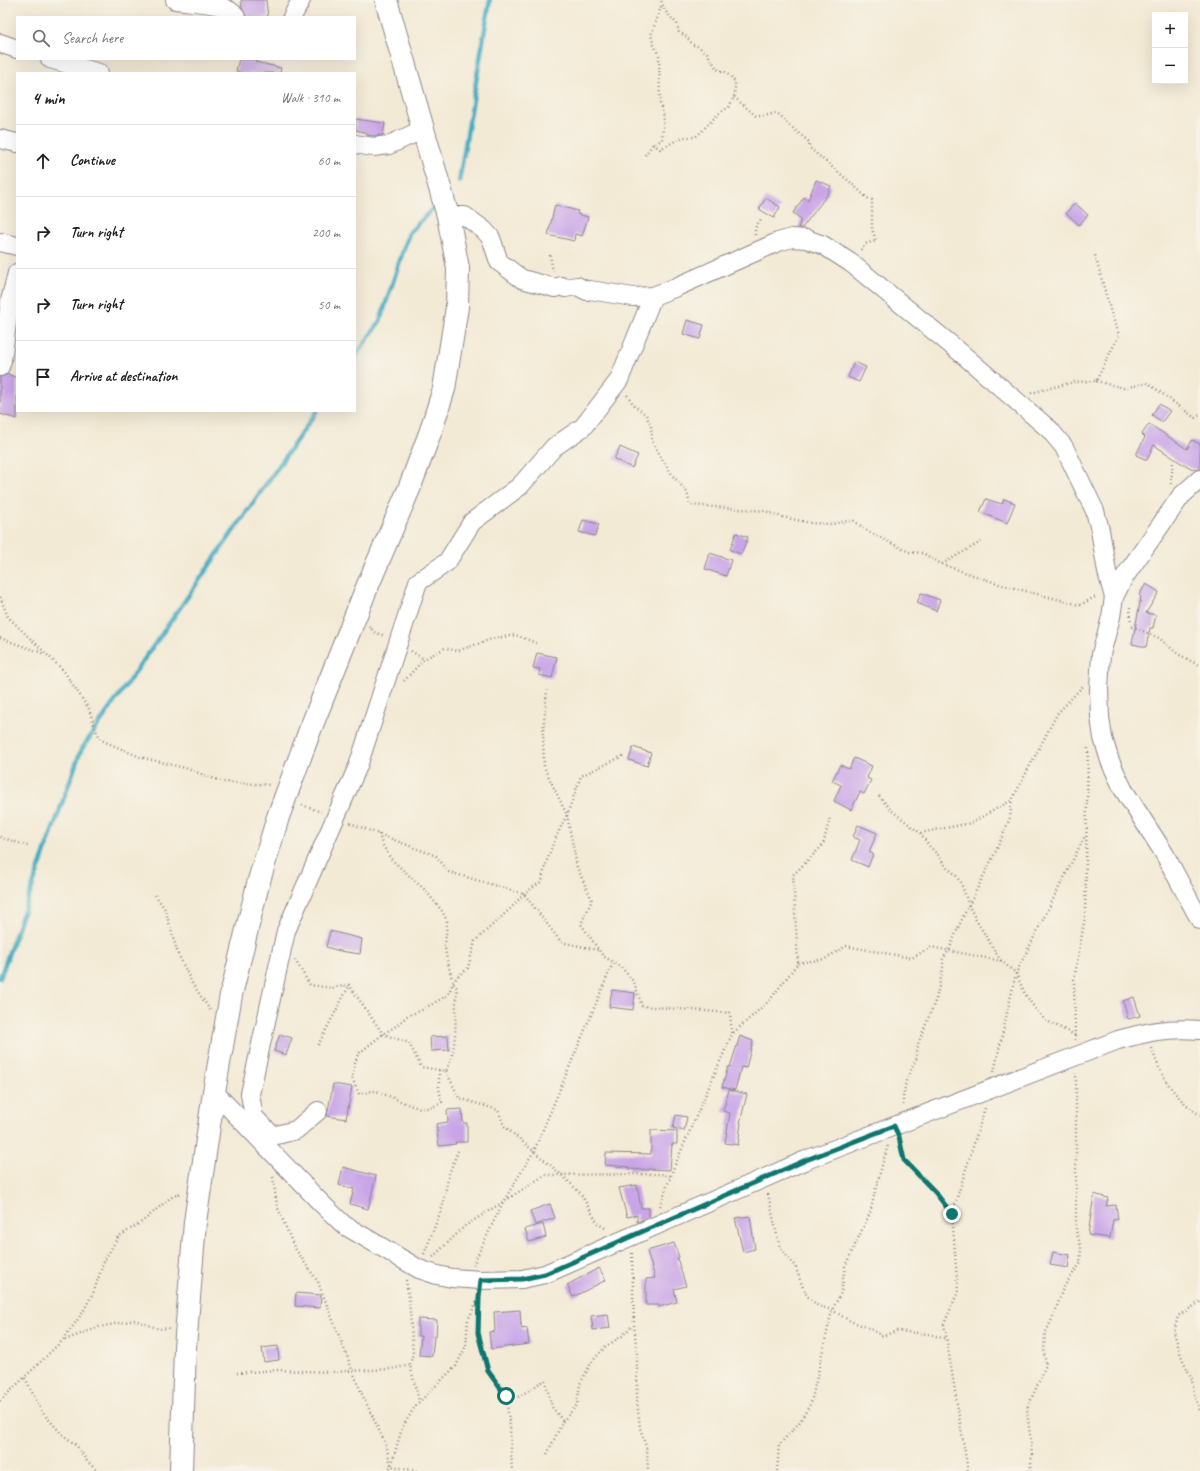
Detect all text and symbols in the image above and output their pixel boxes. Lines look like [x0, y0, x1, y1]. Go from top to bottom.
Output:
map controls [1152, 12, 1188, 84]
button: + [1152, 12, 1188, 48]
search box [16, 16, 356, 60]
icon: search [30, 27, 52, 49]
text: Search here [62, 29, 123, 48]
button: − [1152, 48, 1188, 84]
text: 4 min [32, 88, 65, 109]
text: Walk · 310 m [281, 90, 340, 106]
icon: ahead [32, 150, 54, 172]
text: Continue [70, 151, 115, 170]
text: 60 m [318, 153, 340, 169]
icon: right [32, 222, 54, 244]
text: Turn right [70, 223, 123, 242]
text: 200 m [312, 225, 340, 241]
icon: right [32, 294, 54, 316]
text: Turn right [70, 295, 123, 314]
text: 50 m [318, 297, 340, 313]
icon: arrive [32, 366, 54, 388]
text: Arrive at destination [70, 367, 177, 386]
route end [943, 1205, 961, 1223]
route start [497, 1387, 515, 1405]

